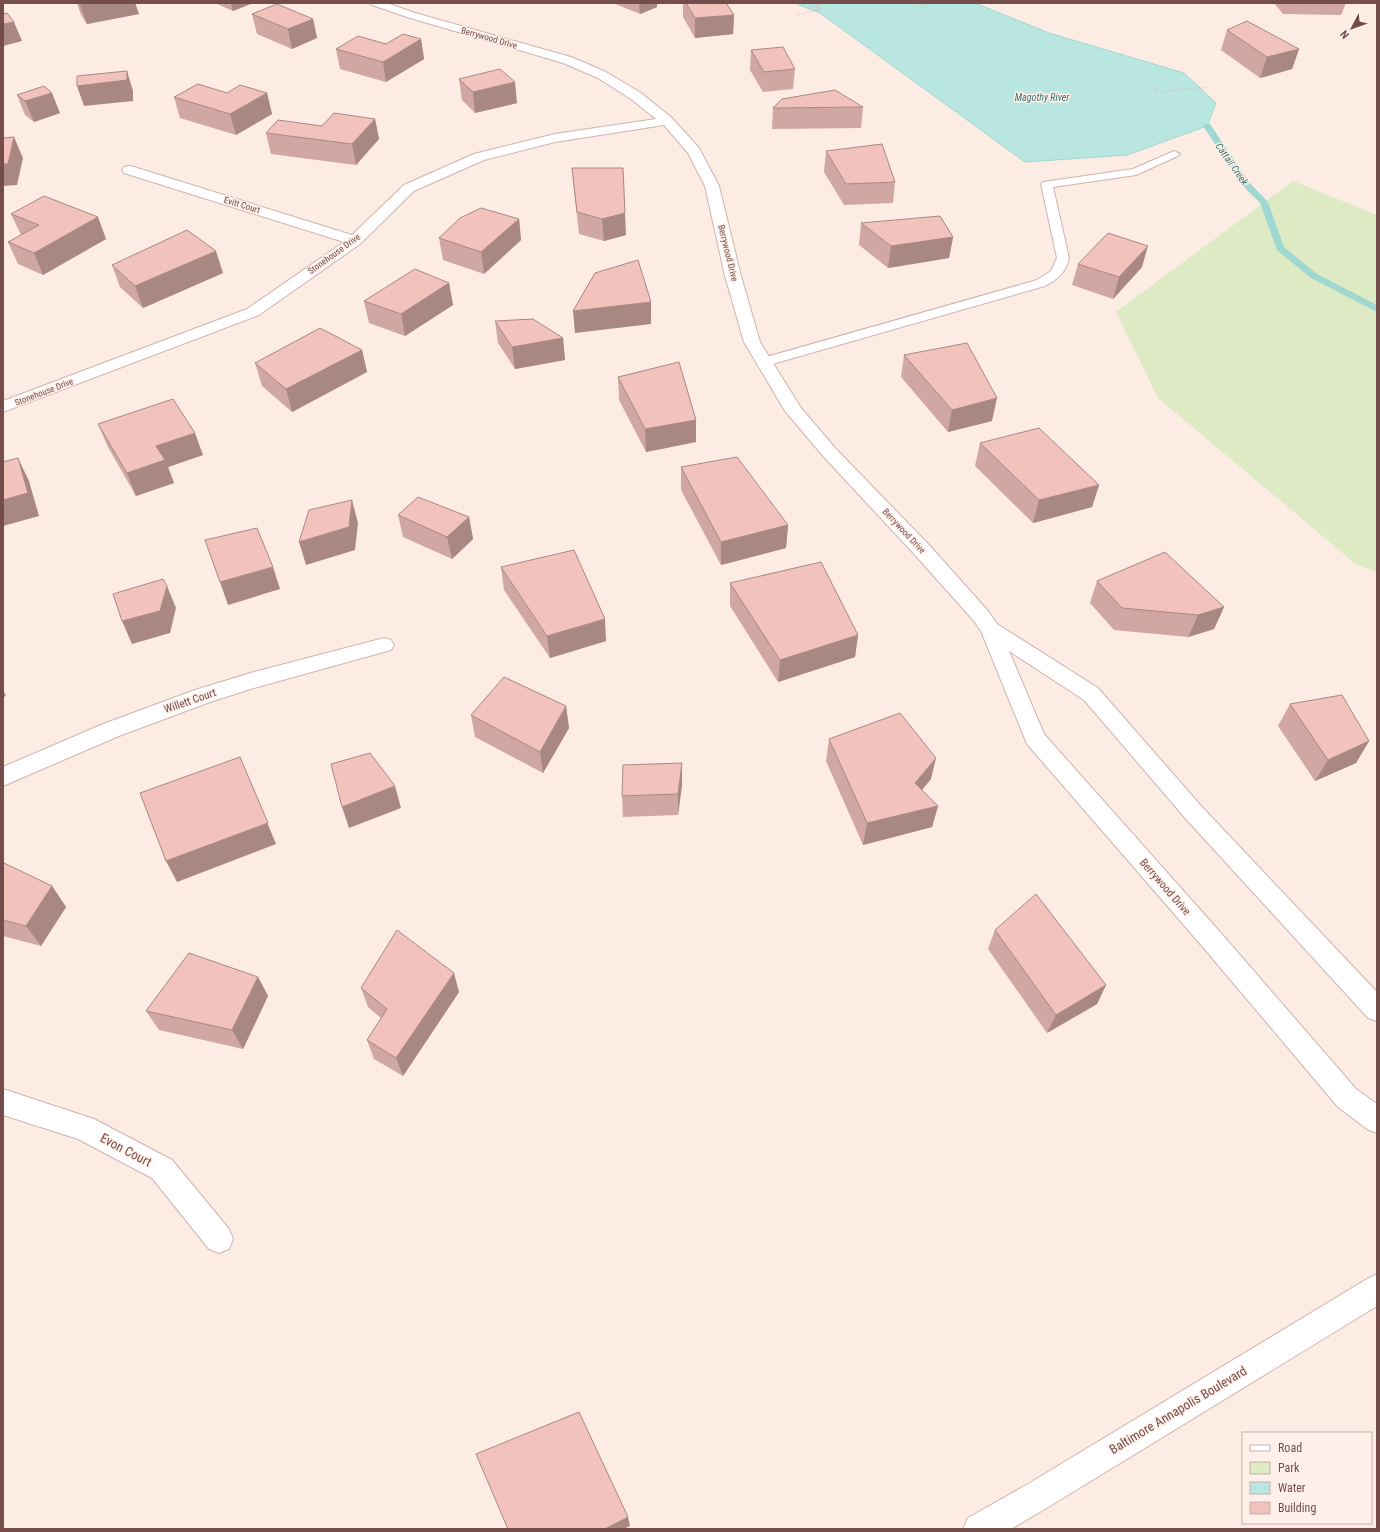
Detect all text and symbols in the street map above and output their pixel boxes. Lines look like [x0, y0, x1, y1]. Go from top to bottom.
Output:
north arrow [1332, 8, 1372, 48]
street label: Berrywood Drive [460, 25, 518, 51]
text: N [1338, 27, 1352, 41]
water label: Magothy River [1015, 92, 1070, 103]
water label: Cattail Creek [1213, 141, 1251, 188]
street label: Evitt Court [223, 195, 262, 215]
street label: Berrywood Drive [716, 224, 740, 282]
street label: Stonehouse Drive [306, 232, 362, 276]
street label: Stonehouse Drive [13, 376, 75, 408]
street label: Berrywood Drive [881, 506, 927, 556]
street label: Willett Court [162, 686, 218, 716]
street label: Berrywood Drive [1137, 856, 1193, 918]
street label: Evon Court [98, 1130, 154, 1170]
street label: Baltimore Annapolis Boulevard [1107, 1363, 1249, 1457]
legend [1242, 1432, 1372, 1524]
text: Road [1278, 1441, 1302, 1455]
text: Park [1278, 1461, 1300, 1475]
text: Water [1278, 1481, 1306, 1495]
text: Building [1278, 1501, 1316, 1515]

